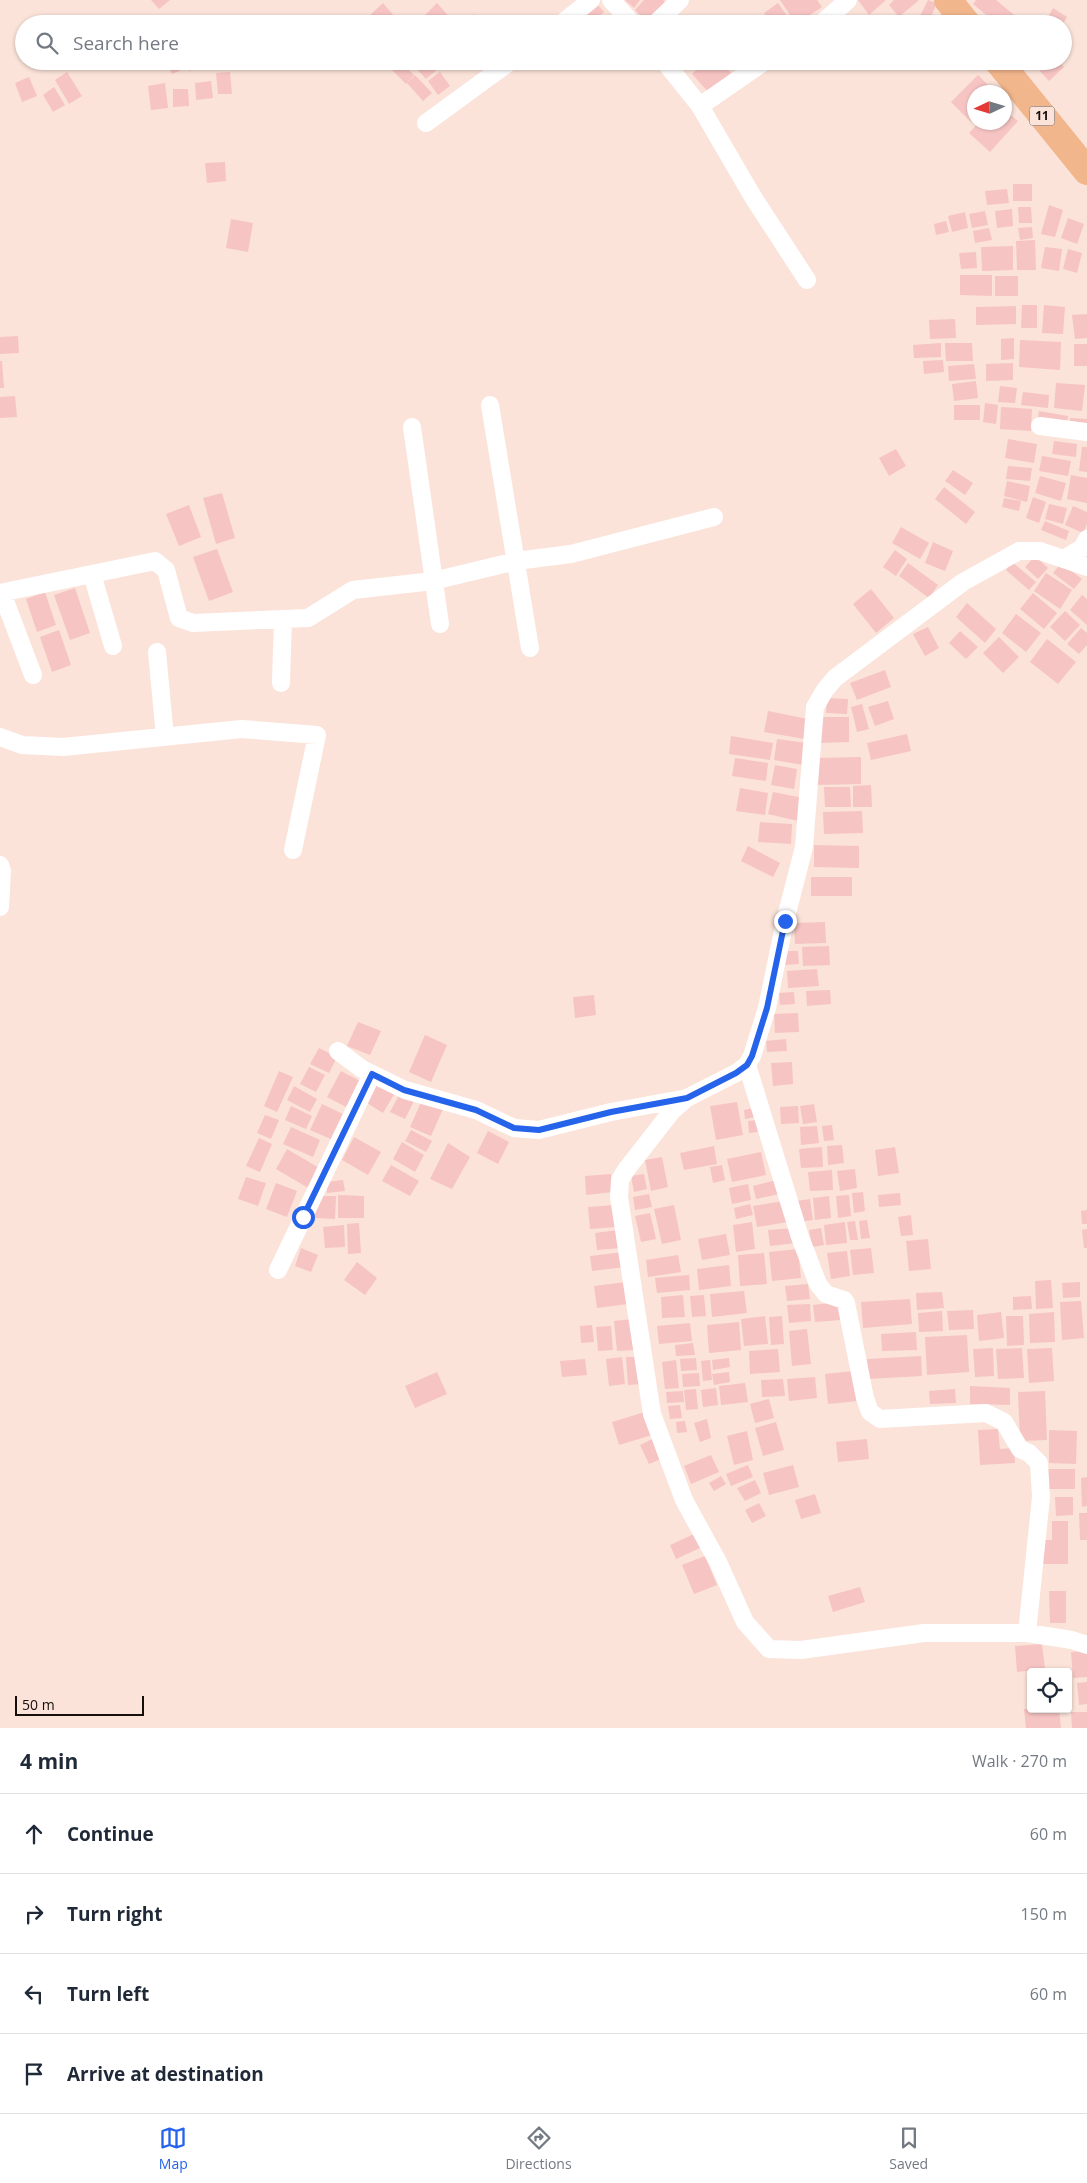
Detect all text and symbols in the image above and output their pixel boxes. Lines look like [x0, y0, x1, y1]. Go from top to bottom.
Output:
search box [15, 15, 1072, 70]
icon: search [33, 29, 61, 57]
text: Search here [73, 30, 179, 56]
north arrow [967, 85, 1012, 130]
road number: 11 [1030, 106, 1054, 125]
route end [774, 910, 797, 933]
route start [292, 1206, 315, 1229]
map controls [1027, 1668, 1072, 1713]
button: locate [1027, 1668, 1072, 1713]
scale bar [15, 1693, 144, 1716]
text: 50 m [22, 1695, 55, 1714]
text: 4 min [20, 1747, 78, 1775]
text: Walk · 270 m [972, 1750, 1067, 1772]
icon: ahead [20, 1820, 48, 1848]
text: Continue [67, 1821, 154, 1847]
text: 60 m [1030, 1823, 1067, 1845]
icon: right [20, 1900, 48, 1928]
text: Turn right [67, 1901, 162, 1927]
text: 150 m [1021, 1903, 1067, 1925]
icon: left [20, 1980, 48, 2008]
text: Turn left [67, 1981, 149, 2007]
text: 60 m [1030, 1983, 1067, 2005]
icon: arrive [20, 2060, 48, 2088]
text: Arrive at destination [67, 2061, 264, 2087]
tab: Map [159, 2124, 188, 2173]
tab: Directions [505, 2124, 572, 2173]
tab: Saved [889, 2124, 928, 2173]

